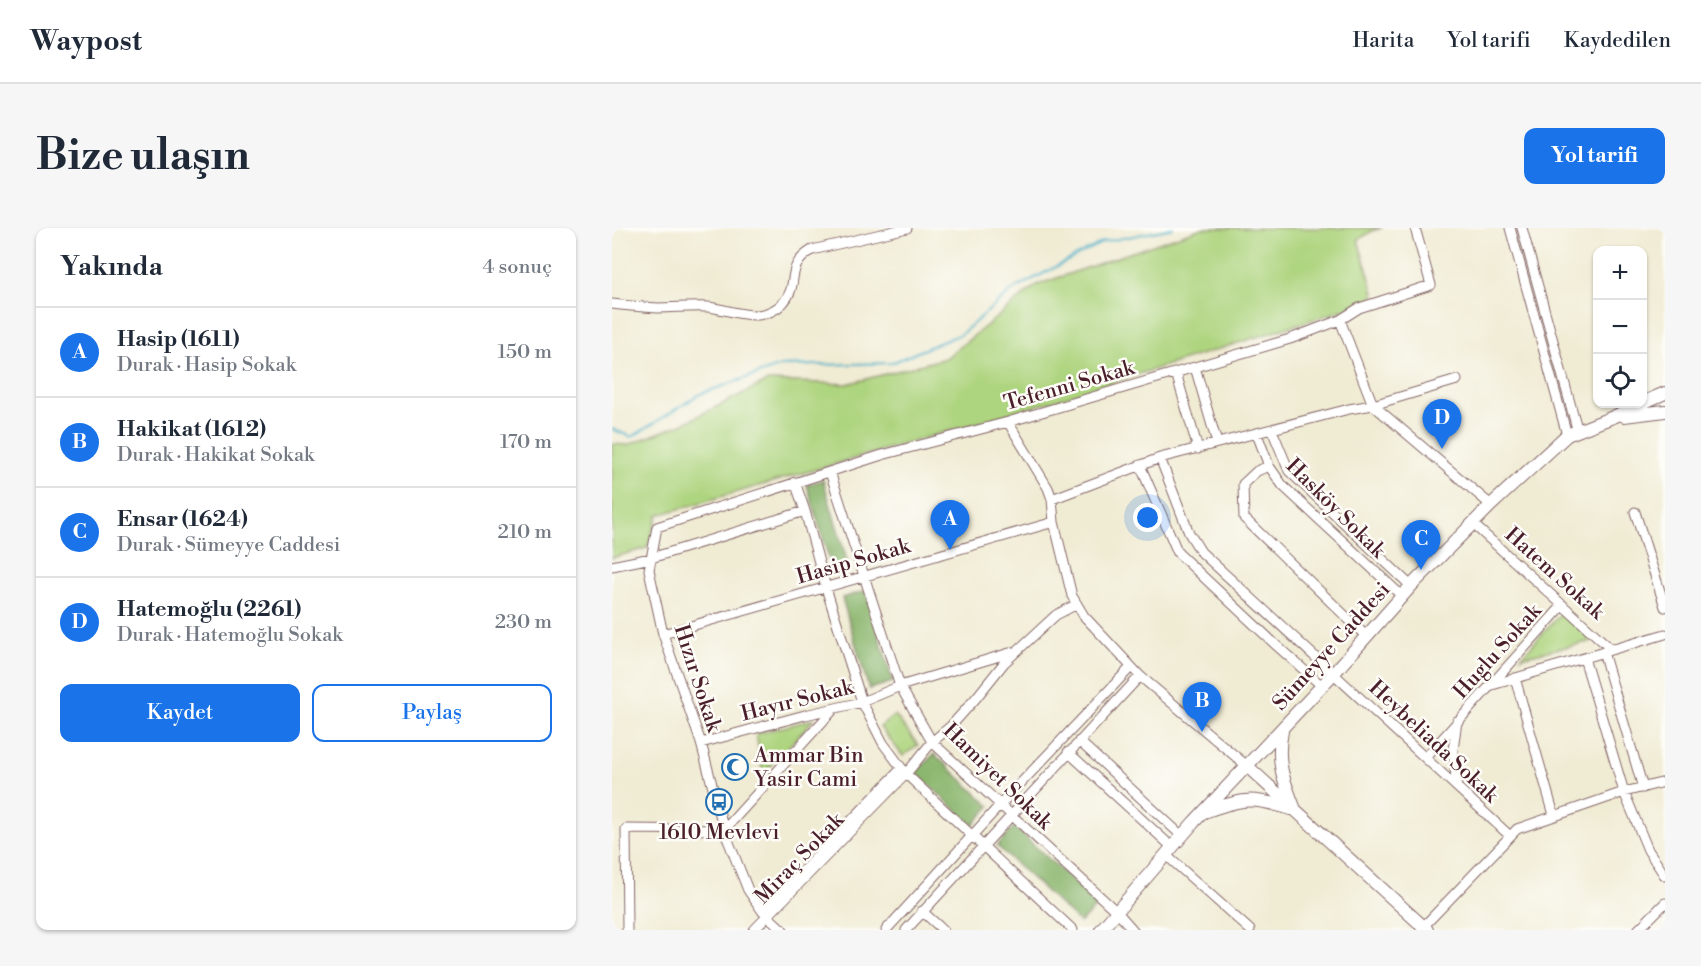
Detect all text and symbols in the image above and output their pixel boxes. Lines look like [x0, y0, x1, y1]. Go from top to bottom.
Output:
text: Waypost [30, 24, 142, 59]
text: Harita [1352, 28, 1414, 54]
text: Yol tarifi [1447, 28, 1531, 54]
text: Kaydedilen [1564, 28, 1671, 54]
button: Yol tarifi [1524, 128, 1665, 184]
text: Bize ulaşın [36, 130, 250, 183]
map controls [1593, 246, 1647, 408]
button: + [1593, 246, 1647, 300]
text: Yakında [60, 251, 163, 283]
text: 4 sonuç [483, 255, 552, 280]
button: − [1593, 300, 1647, 354]
text: Hasip (1611) [117, 326, 239, 353]
text: A [72, 340, 87, 365]
text: 150 m [497, 340, 552, 365]
text: Durak · Hasip Sokak [117, 353, 296, 378]
button: locate [1593, 354, 1647, 408]
street label: Tefenni Sokak [1001, 355, 1139, 417]
pin: D [1422, 400, 1462, 449]
text: Hakikat (1612) [117, 416, 266, 443]
text: B [72, 430, 87, 455]
text: 170 m [500, 430, 552, 455]
text: Durak · Hakikat Sokak [117, 443, 315, 468]
street label: Hasköy Sokak [1280, 453, 1391, 565]
pin: A [930, 500, 970, 550]
your location [1133, 503, 1162, 532]
text: Ensar (1624) [117, 506, 248, 533]
text: C [72, 520, 87, 545]
text: 210 m [497, 520, 552, 545]
pin: C [1402, 520, 1440, 570]
street label: Hatem Sokak [1499, 522, 1610, 626]
text: Durak · Sümeyye Caddesi [117, 533, 340, 558]
street label: Hasip Sokak [793, 533, 914, 591]
street label: Sümeyye Caddesi [1267, 577, 1396, 716]
text: Hatemoğlu (2261) [117, 596, 301, 623]
street label: Huglu Sokak [1448, 598, 1548, 705]
text: D [72, 610, 87, 635]
text: 230 m [495, 610, 552, 635]
street label: Hızır Sokak [667, 621, 727, 736]
text: Durak · Hatemoğlu Sokak [117, 623, 343, 648]
street label: Hayır Sokak [738, 674, 857, 727]
street label: Heybeliada Sokak [1363, 675, 1504, 809]
pin: B [1182, 682, 1222, 732]
button: Kaydet [60, 684, 300, 742]
button: Paylaş [312, 684, 552, 742]
street label: Hamiyet Sokak [937, 718, 1058, 836]
place label: Ammar Bin Yasir Cami [753, 743, 864, 793]
mosque icon: Ammar Bin Yasir Cami [720, 752, 750, 782]
bus stop icon: 1610 Mevlevi [704, 787, 734, 817]
street label: Miraç Sokak [750, 807, 850, 910]
place label: 1610 Mevlevi [659, 820, 779, 846]

